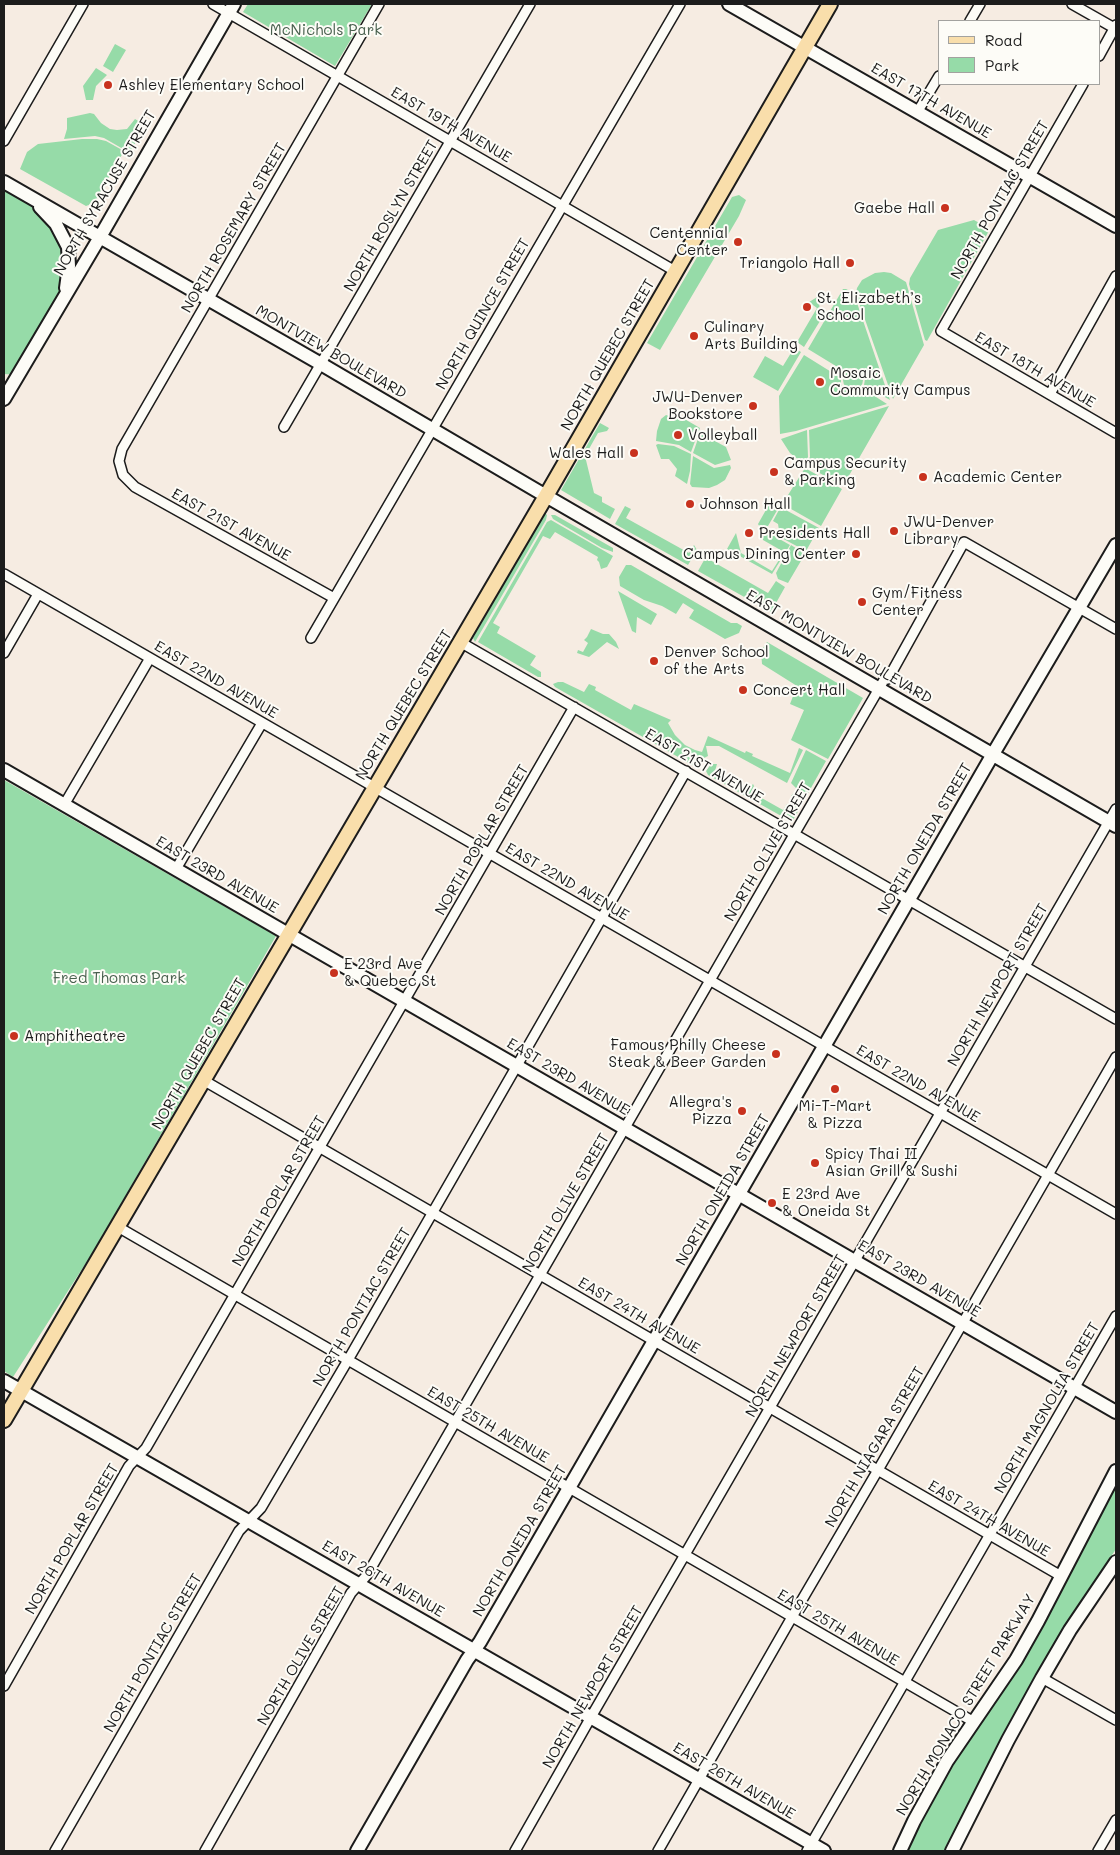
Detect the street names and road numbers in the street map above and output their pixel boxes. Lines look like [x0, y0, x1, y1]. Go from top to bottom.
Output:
street label: EAST 17TH AVENUE [868, 59, 994, 143]
street label: EAST 19TH AVENUE [388, 83, 514, 167]
street label: NORTH SYRACUSE STREET [50, 107, 160, 279]
street label: NORTH PONTIAC STREET [947, 117, 1053, 283]
street label: NORTH ROSLYN STREET [340, 137, 442, 295]
street label: NORTH ROSEMARY STREET [178, 140, 290, 316]
street label: NORTH QUINCE STREET [432, 235, 534, 393]
street label: NORTH QUEBEC STREET [557, 276, 659, 434]
street label: MONTVIEW BOULEVARD [252, 301, 410, 403]
street label: EAST 18TH AVENUE [972, 328, 1098, 412]
street label: EAST 21ST AVENUE [168, 485, 294, 565]
street label: EAST MONTVIEW BOULEVARD [743, 586, 935, 708]
street label: NORTH QUEBEC STREET [352, 627, 456, 783]
street label: EAST 22ND AVENUE [151, 637, 281, 723]
street label: EAST 21ST AVENUE [642, 725, 766, 807]
street label: NORTH ONEIDA STREET [874, 760, 976, 918]
street label: NORTH POPLAR STREET [431, 761, 533, 919]
street label: NORTH OLIVE STREET [721, 779, 815, 925]
street label: EAST 23RD AVENUE [153, 833, 281, 917]
street label: EAST 22ND AVENUE [502, 839, 632, 925]
street label: NORTH NEWPORT STREET [944, 900, 1052, 1070]
street label: NORTH QUEBEC STREET [148, 975, 250, 1133]
street label: EAST 23RD AVENUE [504, 1035, 632, 1119]
street label: EAST 22ND AVENUE [853, 1041, 983, 1127]
street label: NORTH ONEIDA STREET [672, 1111, 774, 1269]
street label: NORTH POPLAR STREET [228, 1112, 330, 1270]
street label: NORTH OLIVE STREET [519, 1130, 613, 1276]
street label: NORTH PONTIAC STREET [309, 1224, 415, 1390]
street label: EAST 23RD AVENUE [855, 1237, 983, 1321]
street label: NORTH NEWPORT STREET [742, 1251, 850, 1421]
street label: EAST 24TH AVENUE [575, 1274, 703, 1358]
street label: NORTH MAGNOLIA STREET [991, 1319, 1103, 1497]
street label: NORTH NIAGARA STREET [822, 1363, 928, 1531]
street label: EAST 25TH AVENUE [424, 1383, 552, 1467]
street label: NORTH POPLAR STREET [21, 1460, 123, 1618]
street label: NORTH ONEIDA STREET [469, 1462, 571, 1620]
street label: EAST 24TH AVENUE [925, 1477, 1053, 1561]
street label: EAST 26TH AVENUE [319, 1537, 447, 1621]
street label: NORTH PONTIAC STREET [100, 1570, 206, 1736]
street label: NORTH OLIVE STREET [254, 1583, 348, 1729]
street label: EAST 25TH AVENUE [774, 1586, 902, 1670]
street label: NORTH MONACO STREET PARKWAY [893, 1591, 1039, 1819]
street label: NORTH NEWPORT STREET [539, 1602, 647, 1772]
street label: EAST 26TH AVENUE [670, 1739, 798, 1823]

